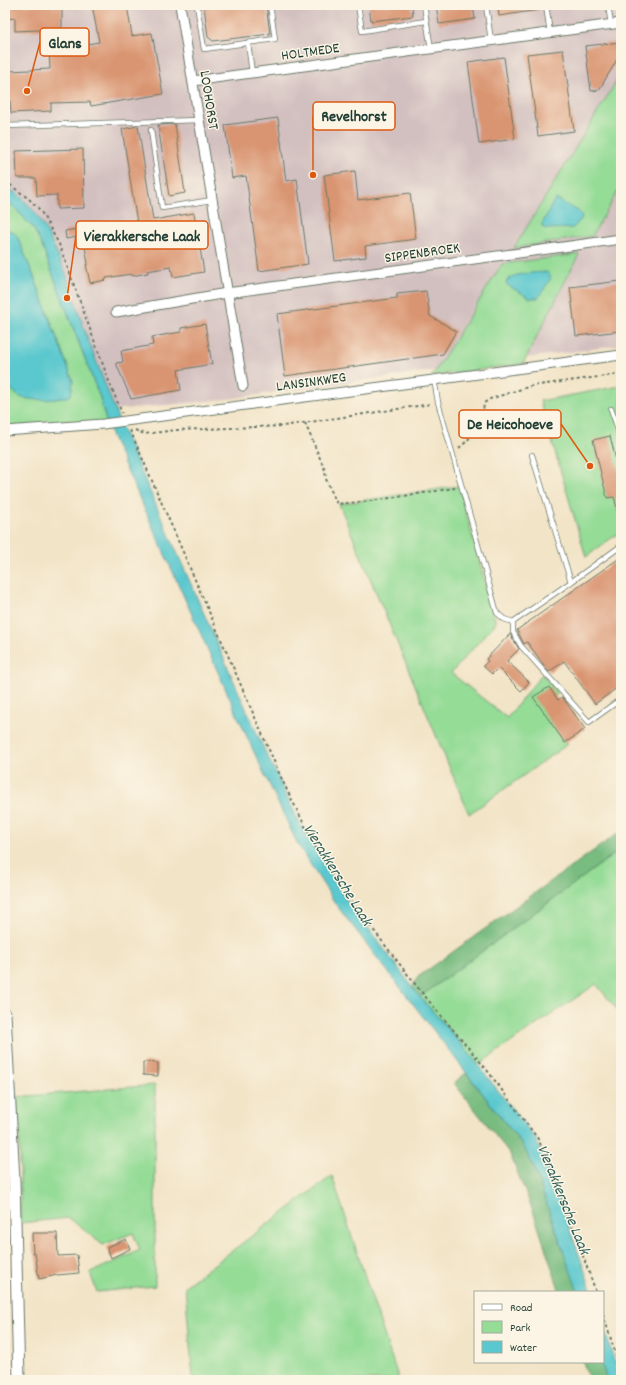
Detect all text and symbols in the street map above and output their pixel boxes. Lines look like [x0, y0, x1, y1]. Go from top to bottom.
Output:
callout: Glans [40, 28, 89, 56]
text: Glans [48, 33, 82, 56]
street label: HOLTMEDE [280, 38, 341, 68]
street label: LOOHORST [193, 69, 224, 131]
callout: Revelhorst [313, 102, 395, 130]
text: Revelhorst [321, 106, 387, 129]
callout: Vierakkersche Laak [76, 221, 208, 249]
text: Vierakkersche Laak [84, 226, 201, 249]
street label: SIPPENBROEK [383, 238, 461, 270]
street label: LANSINKWEG [275, 367, 348, 399]
callout: De Heicohoeve [459, 410, 561, 438]
text: De Heicohoeve [467, 414, 553, 437]
water label: Vierakkersche Laak [296, 820, 378, 932]
water label: Vierakkersche Laak [530, 1142, 596, 1260]
legend [474, 1291, 604, 1363]
text: Road [510, 1300, 532, 1317]
text: Park [510, 1320, 531, 1337]
text: Water [510, 1340, 537, 1357]

